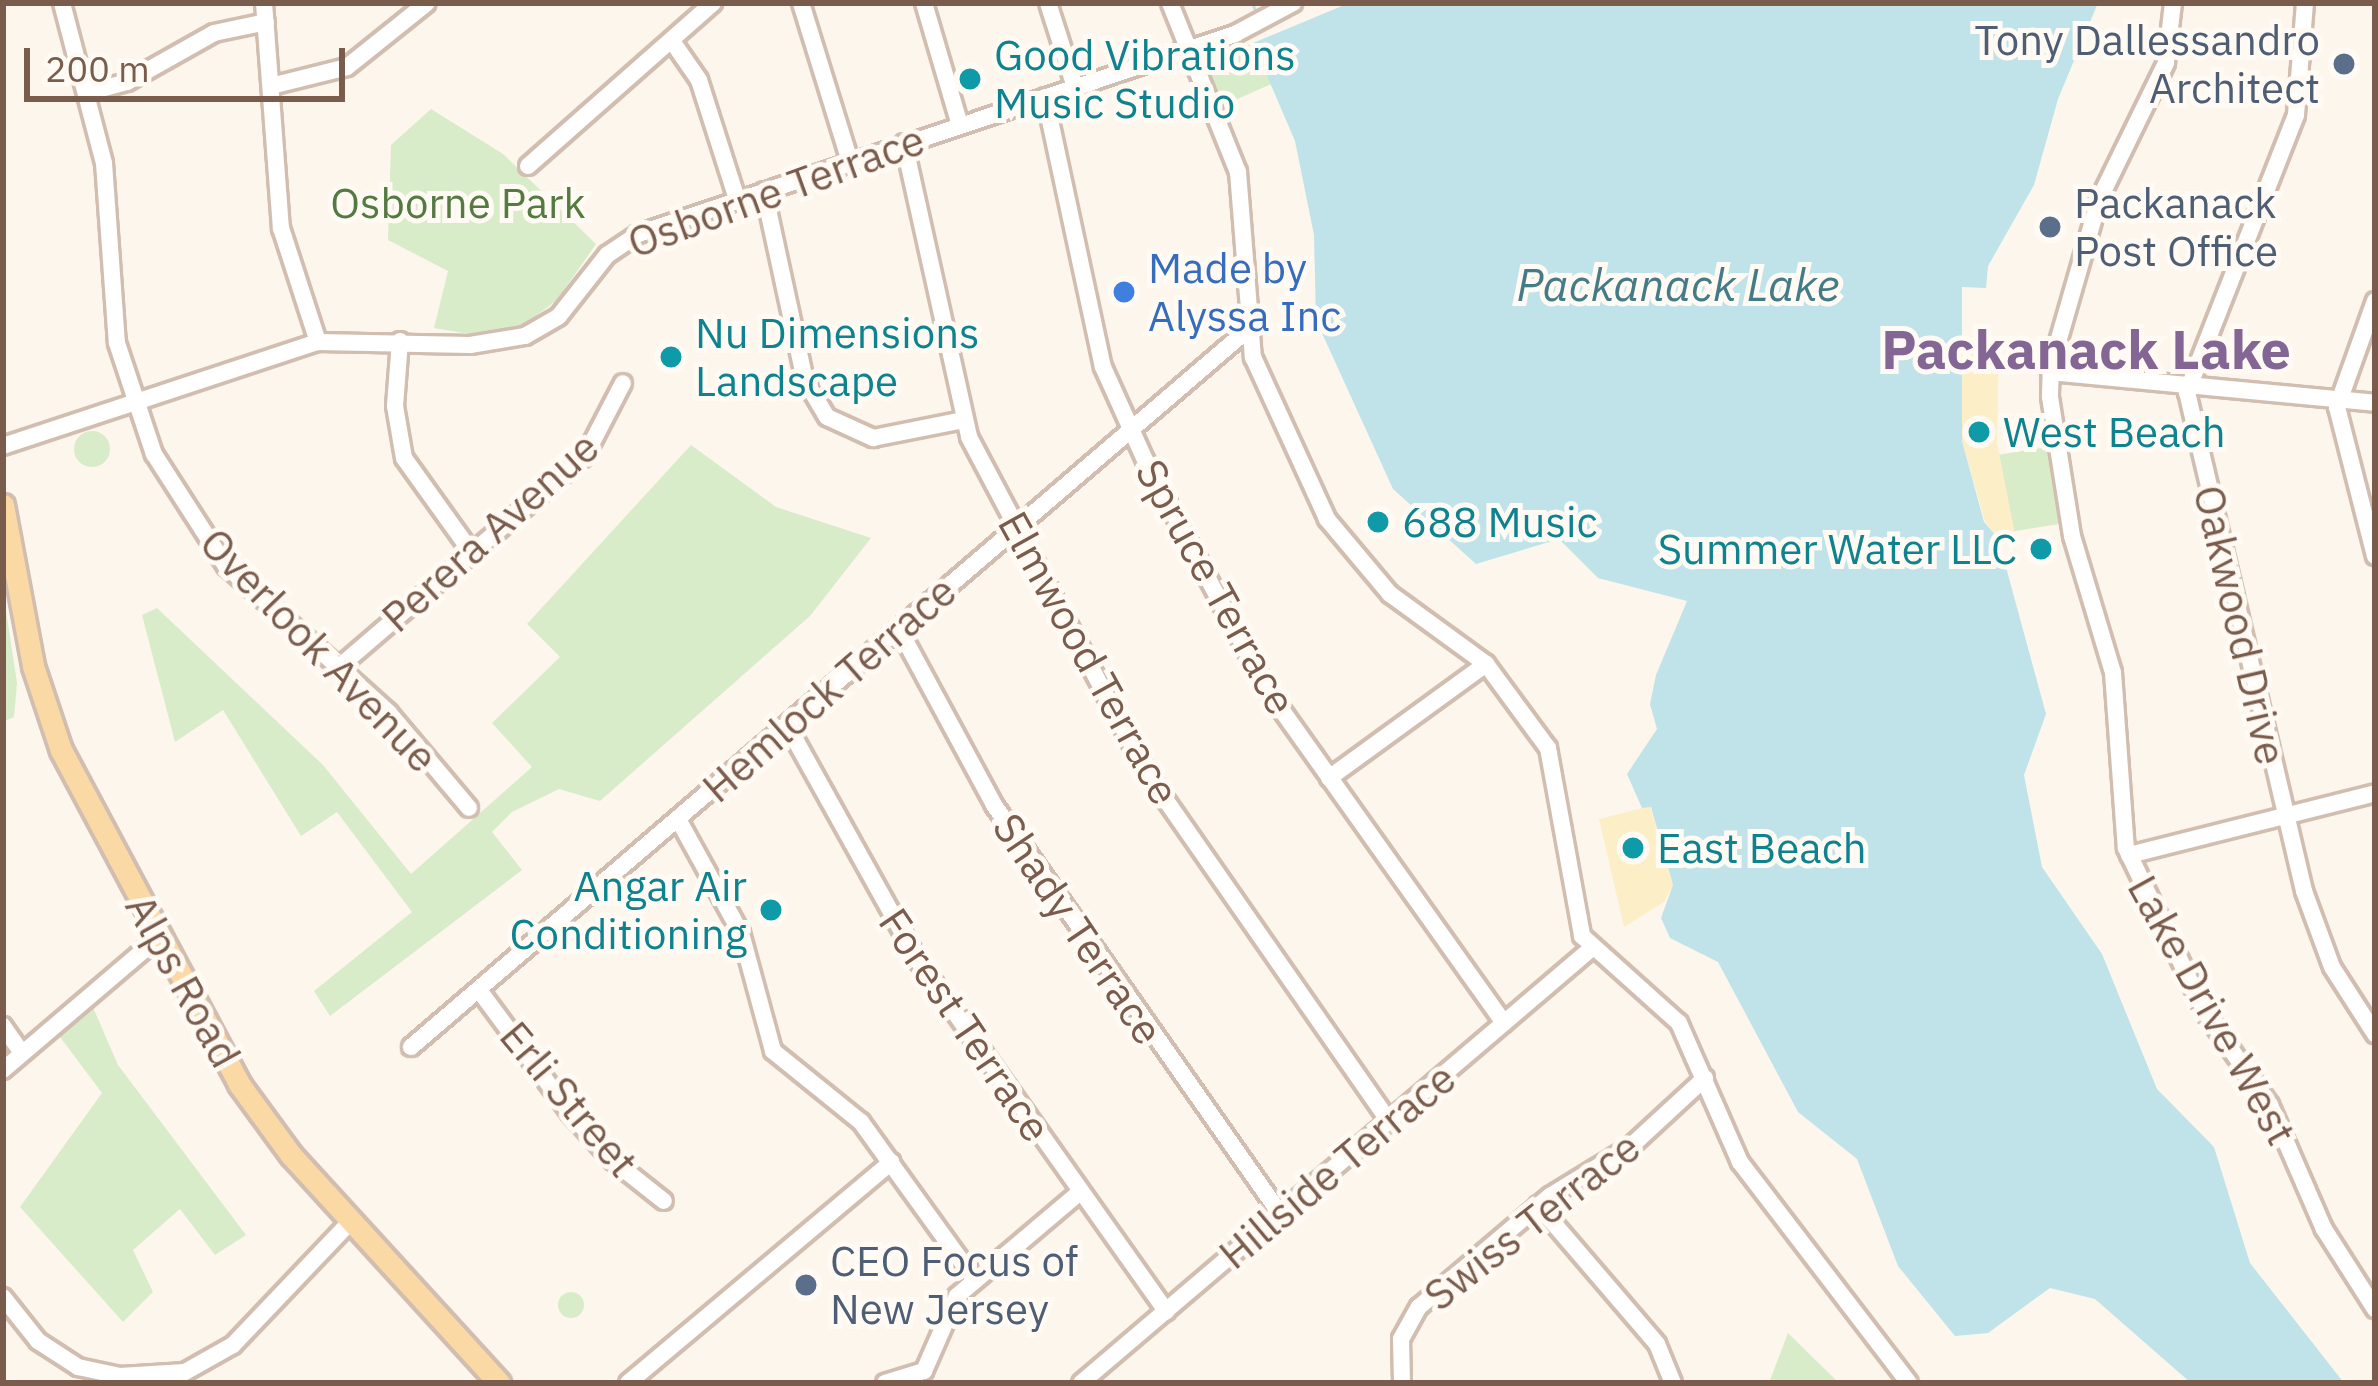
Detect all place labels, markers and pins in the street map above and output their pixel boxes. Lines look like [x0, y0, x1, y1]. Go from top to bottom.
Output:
place label: Tony Dallessandro Architect [1974, 15, 2320, 114]
place label: Good Vibrations Music Studio [994, 30, 1296, 128]
marker: Tony Dallessandro Architect [2331, 51, 2357, 77]
marker: Good Vibrations Music Studio [957, 66, 983, 92]
place label: Packanack Post Office [2074, 178, 2278, 276]
marker: Packanack Post Office [2037, 214, 2063, 240]
place label: Made by Alyssa Inc [1148, 243, 1341, 342]
marker: Made by Alyssa Inc [1111, 279, 1137, 305]
place label: Nu Dimensions Landscape [695, 308, 980, 406]
marker: Nu Dimensions Landscape [658, 344, 684, 370]
place label: West Beach [2003, 407, 2226, 457]
marker: West Beach [1966, 419, 1992, 445]
place label: 688 Music [1402, 497, 1598, 547]
marker: 688 Music [1365, 509, 1391, 535]
place label: Summer Water LLC [1658, 524, 2017, 574]
marker: Summer Water LLC [2028, 536, 2054, 562]
place label: East Beach [1657, 823, 1867, 873]
marker: East Beach [1620, 835, 1646, 861]
place label: Angar Air Conditioning [510, 861, 747, 960]
marker: Angar Air Conditioning [758, 897, 784, 923]
place label: CEO Focus of New Jersey [830, 1236, 1078, 1334]
marker: CEO Focus of New Jersey [793, 1272, 819, 1298]

